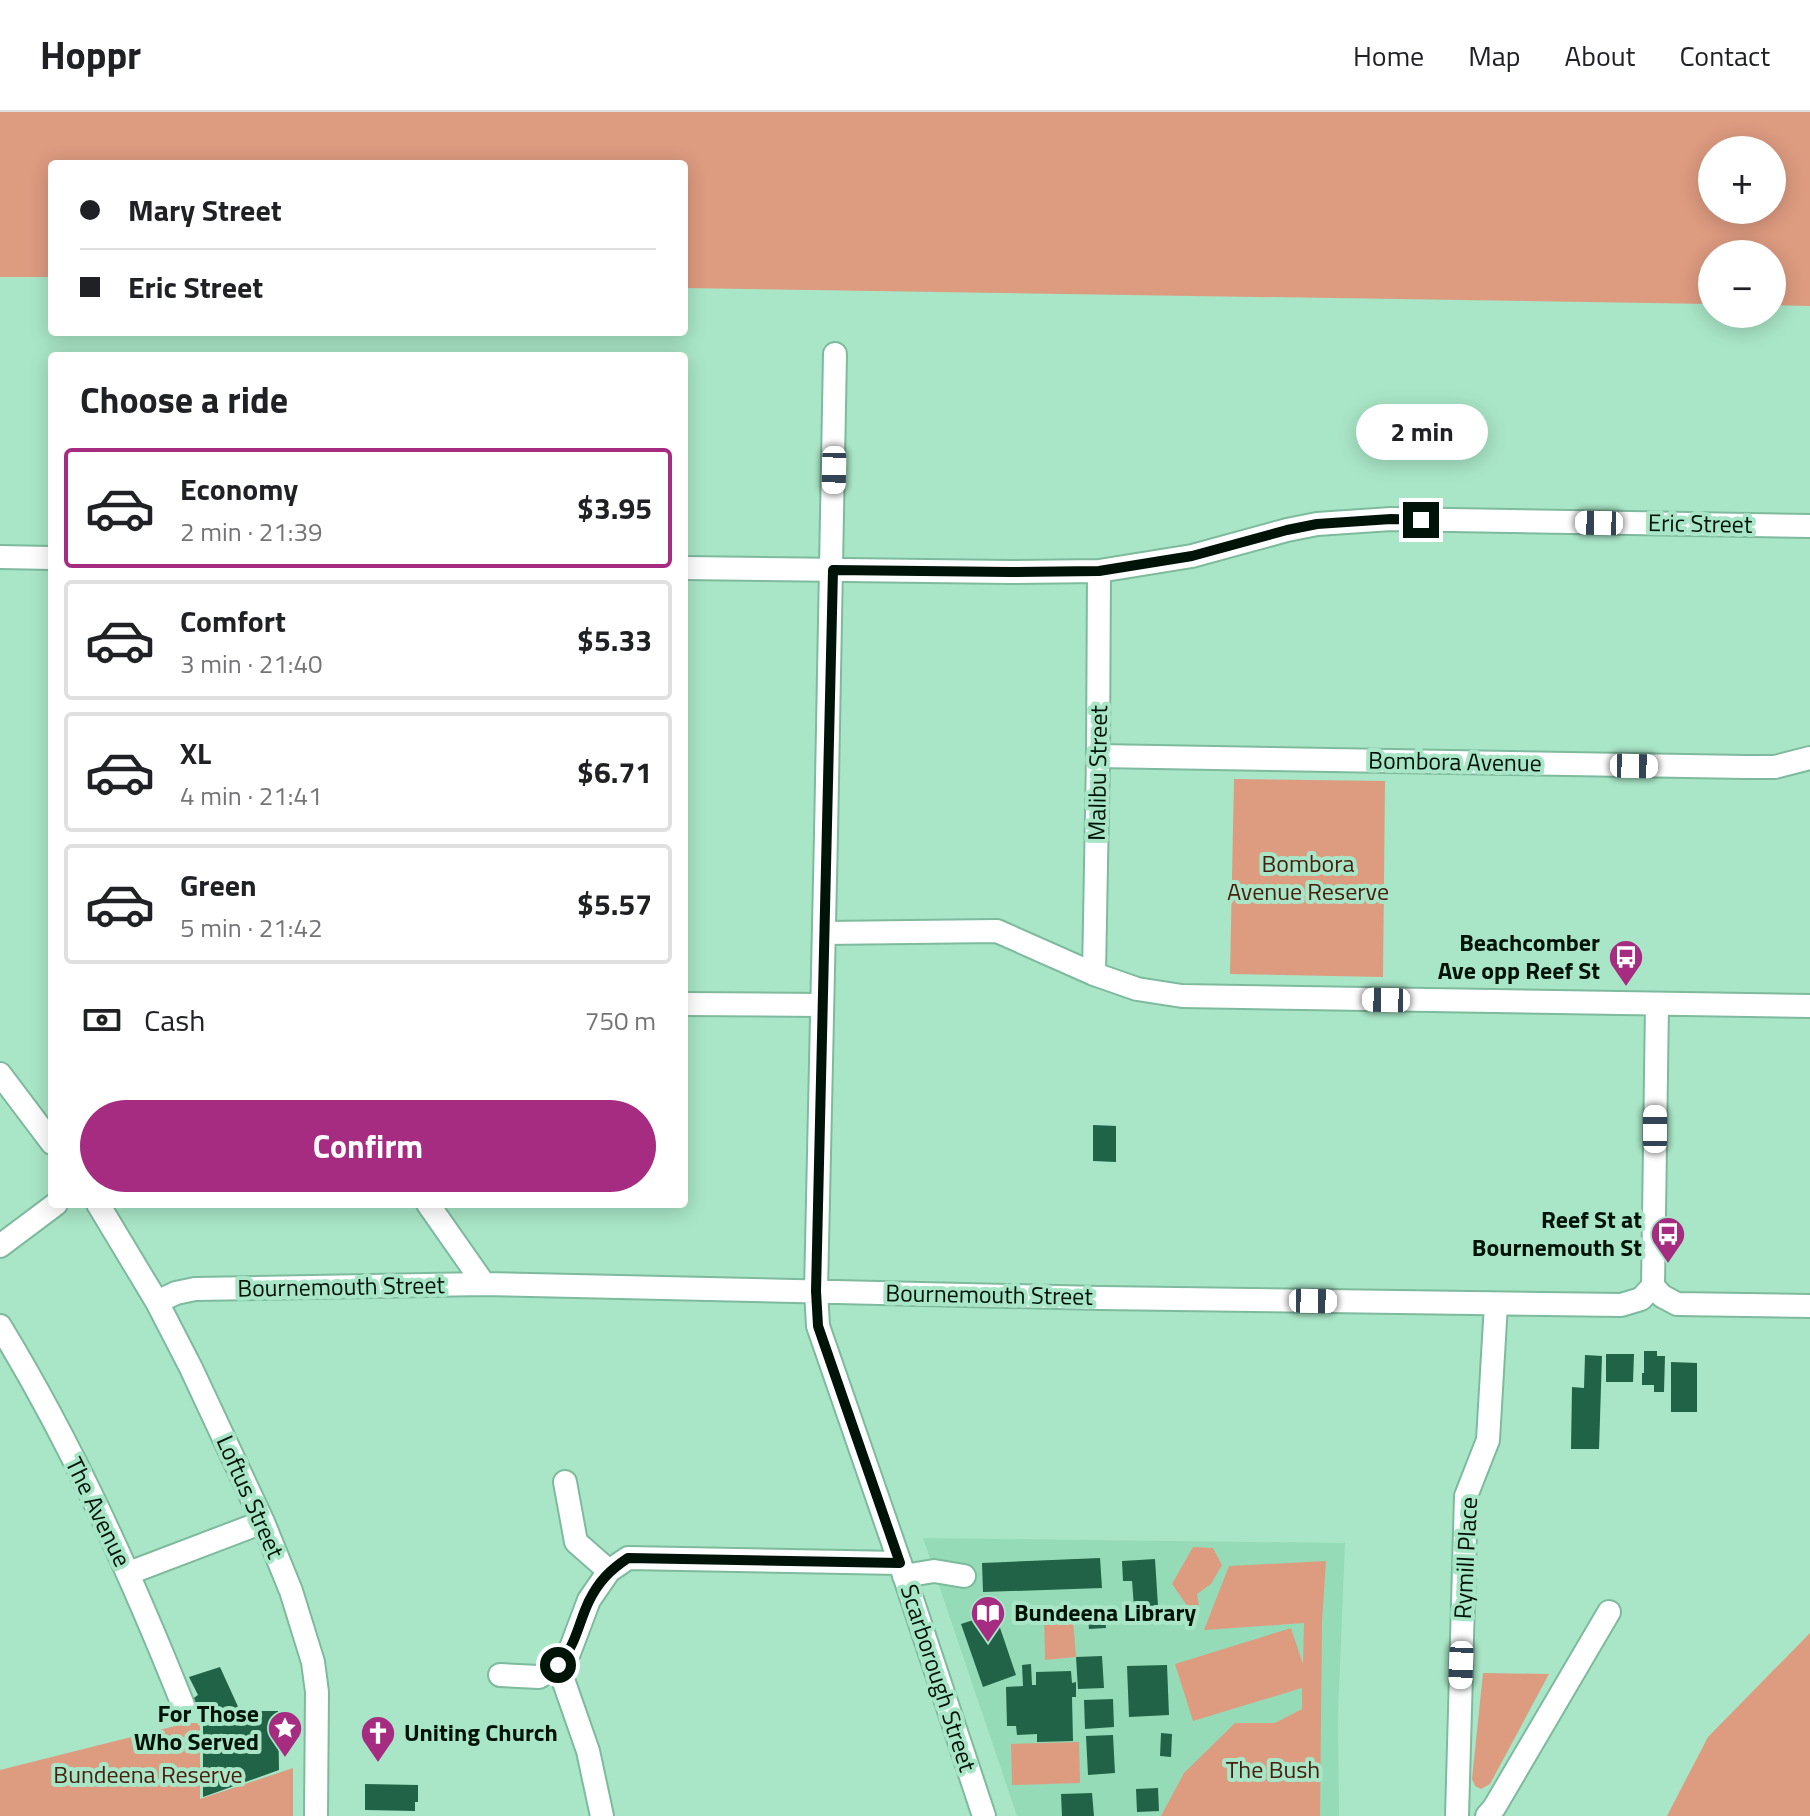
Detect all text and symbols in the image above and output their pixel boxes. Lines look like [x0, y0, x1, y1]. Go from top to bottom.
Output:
text: Hoppr [40, 26, 141, 84]
text: Home [1353, 34, 1424, 77]
text: Map [1468, 34, 1521, 77]
text: About [1565, 34, 1635, 77]
text: Contact [1679, 34, 1770, 77]
map controls [1698, 136, 1786, 328]
button: + [1698, 136, 1786, 224]
text: Mary Street [128, 187, 282, 233]
button: − [1698, 240, 1786, 328]
text: Eric Street [128, 264, 263, 310]
text: Choose a ride [80, 372, 288, 427]
callout: 2 min [1355, 404, 1487, 460]
text: 2 min [1390, 412, 1454, 451]
car [822, 446, 846, 494]
text: Economy [180, 466, 298, 512]
icon: car [84, 472, 156, 544]
text: $3.95 [577, 485, 652, 531]
route end [1403, 502, 1439, 538]
street label: Eric Street [1647, 504, 1753, 542]
car [1575, 511, 1623, 535]
text: 2 min · 21:39 [180, 512, 323, 551]
text: Comfort [180, 598, 286, 644]
icon: car [84, 604, 156, 676]
text: $5.33 [577, 617, 652, 663]
text: 3 min · 21:40 [180, 644, 323, 683]
street label: Malibu Street [1078, 704, 1116, 841]
text: XL [180, 730, 211, 776]
icon: car [84, 736, 156, 808]
street label: Bombora Avenue [1368, 741, 1542, 781]
text: $6.71 [577, 749, 652, 795]
car [1610, 754, 1658, 778]
text: 4 min · 21:41 [180, 776, 323, 815]
park label: Bombora Avenue Reserve [1227, 845, 1389, 909]
text: Green [180, 862, 257, 908]
icon: car [84, 868, 156, 940]
text: $5.57 [577, 881, 652, 927]
text: 5 min · 21:42 [180, 908, 323, 947]
place label: Beachcomber Ave opp Reef St [1438, 924, 1600, 988]
bus stop icon: Beachcomber Ave opp Reef St [1607, 938, 1645, 988]
car [1362, 988, 1410, 1012]
text: Cash [144, 997, 205, 1043]
icon: cash [80, 998, 124, 1042]
text: 750 m [585, 1001, 656, 1040]
button: Confirm [80, 1100, 656, 1192]
car [1643, 1105, 1667, 1153]
place label: Reef St at Bournemouth St [1472, 1201, 1642, 1265]
bus stop icon: Reef St at Bournemouth St [1649, 1215, 1687, 1265]
street label: Bournemouth Street [237, 1266, 446, 1306]
street label: Bournemouth Street [885, 1274, 1094, 1314]
car [1289, 1289, 1337, 1313]
street label: Loftus Street [208, 1429, 294, 1564]
street label: The Avenue [57, 1451, 141, 1572]
street label: Rymill Place [1444, 1496, 1486, 1620]
street label: Scarborough Street [892, 1579, 986, 1777]
library icon: Bundeena Library [969, 1594, 1007, 1644]
place label: Bundeena Library [1014, 1594, 1196, 1630]
car [1448, 1641, 1474, 1689]
route start [540, 1647, 576, 1683]
place label: For Those Who Served [134, 1695, 259, 1759]
place icon: For Those Who Served [266, 1709, 304, 1759]
church icon: Uniting Church [359, 1714, 397, 1764]
place label: Uniting Church [404, 1714, 558, 1750]
park label: The Bush [1226, 1751, 1320, 1787]
park label: Bundeena Reserve [53, 1756, 243, 1792]

